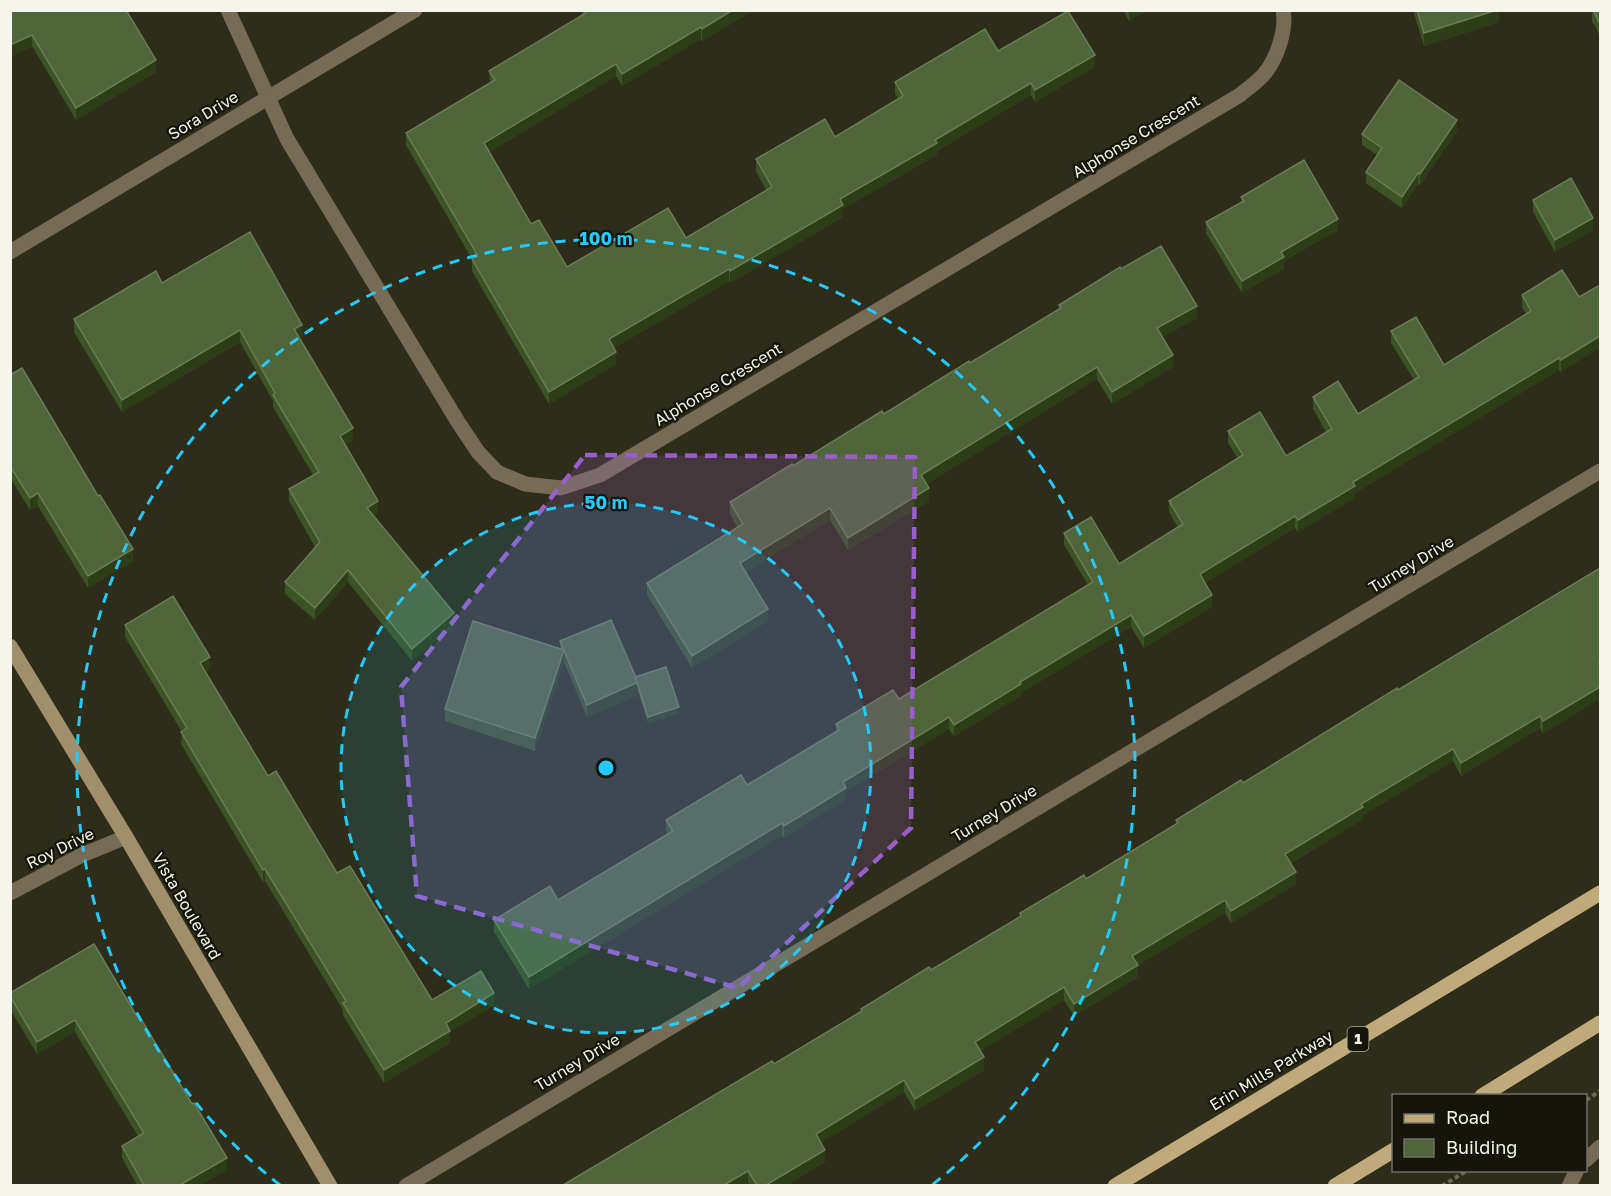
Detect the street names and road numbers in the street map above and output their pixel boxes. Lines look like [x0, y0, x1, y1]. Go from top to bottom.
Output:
street label: Sora Drive [164, 86, 242, 144]
street label: Alphonse Crescent [1069, 90, 1203, 182]
street label: Alphonse Crescent [651, 338, 785, 430]
street label: Turney Drive [1365, 531, 1457, 597]
street label: Turney Drive [948, 780, 1040, 846]
street label: Roy Drive [23, 823, 97, 873]
street label: Vista Boulevard [148, 849, 226, 963]
street label: Erin Mills Parkway [1206, 1025, 1336, 1115]
road number: 1 [1348, 1027, 1368, 1051]
street label: Turney Drive [531, 1029, 623, 1095]

